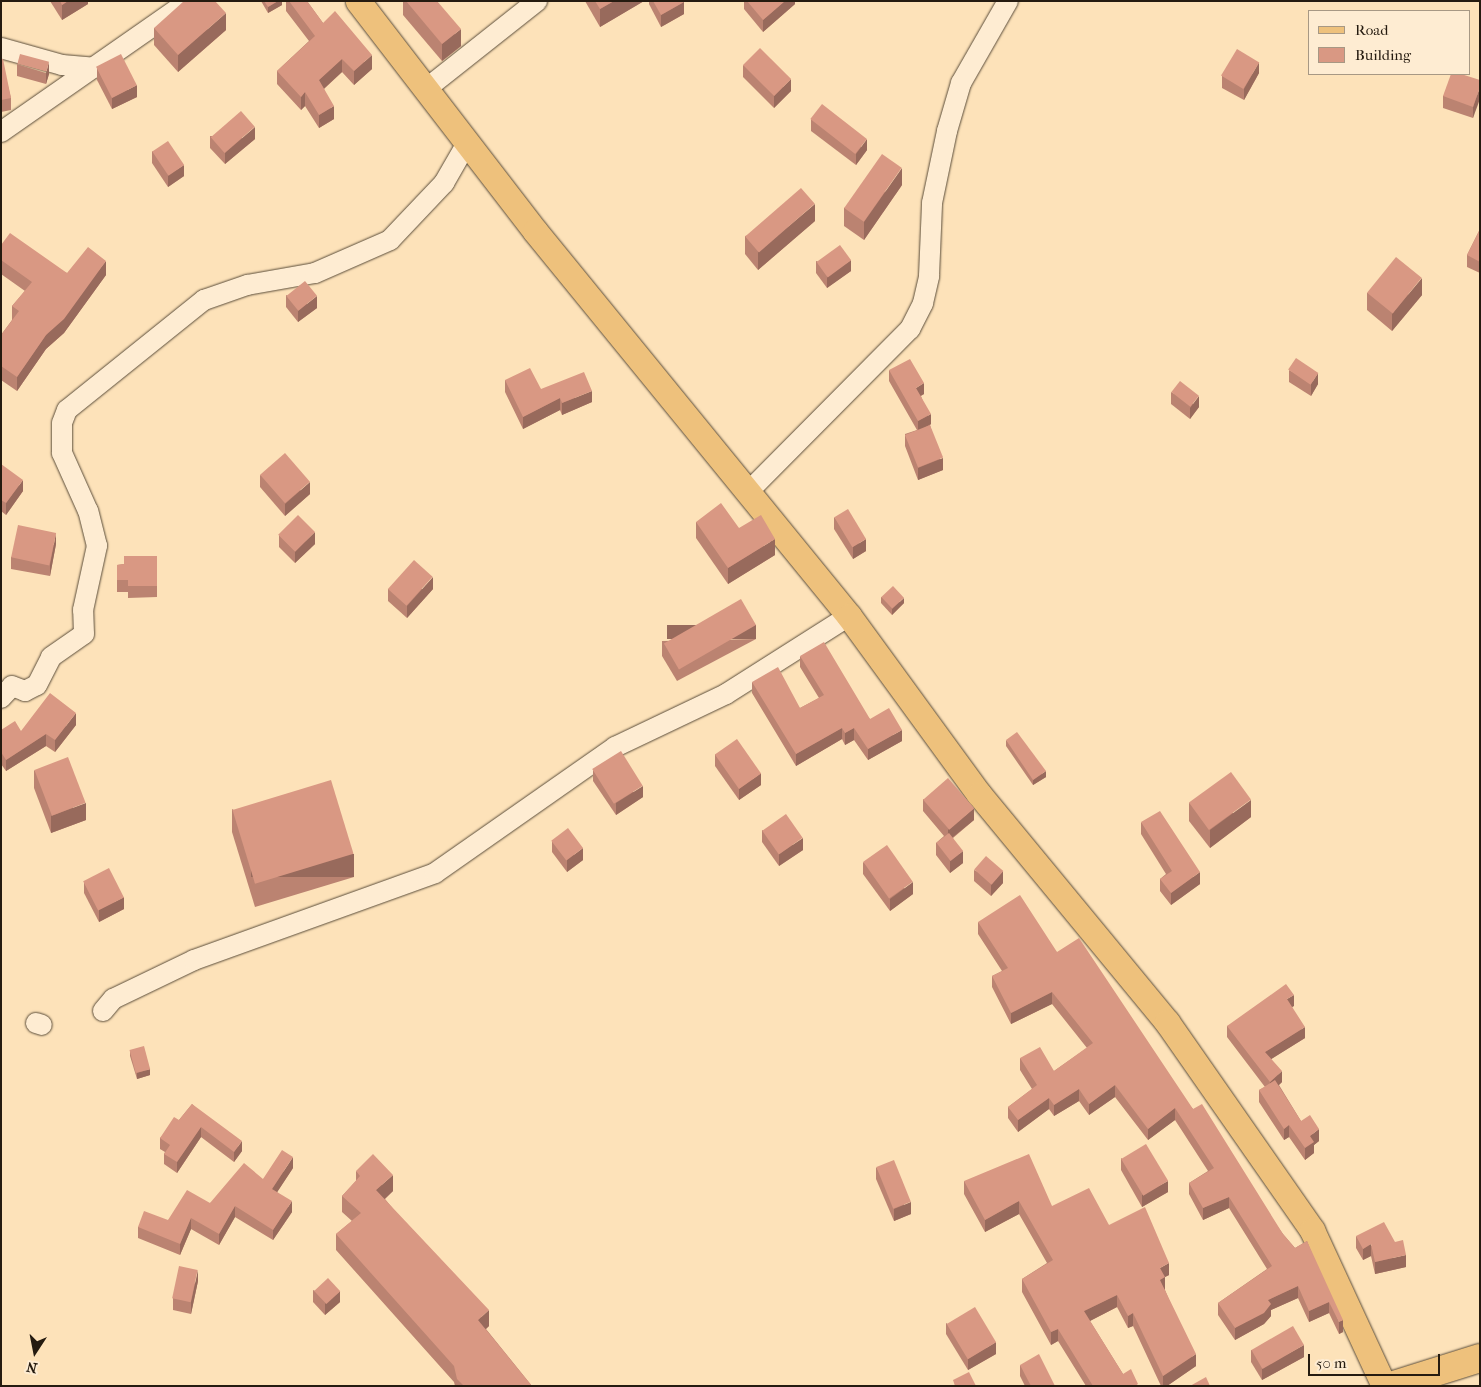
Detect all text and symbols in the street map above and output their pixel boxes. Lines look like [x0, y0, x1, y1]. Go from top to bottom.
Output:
legend [1308, 10, 1471, 75]
text: Road [1355, 21, 1388, 39]
text: Building [1355, 46, 1411, 64]
north arrow [10, 1327, 60, 1377]
scale bar [1311, 1344, 1444, 1376]
text: 50 m [1316, 1354, 1346, 1372]
text: N [25, 1358, 39, 1377]

